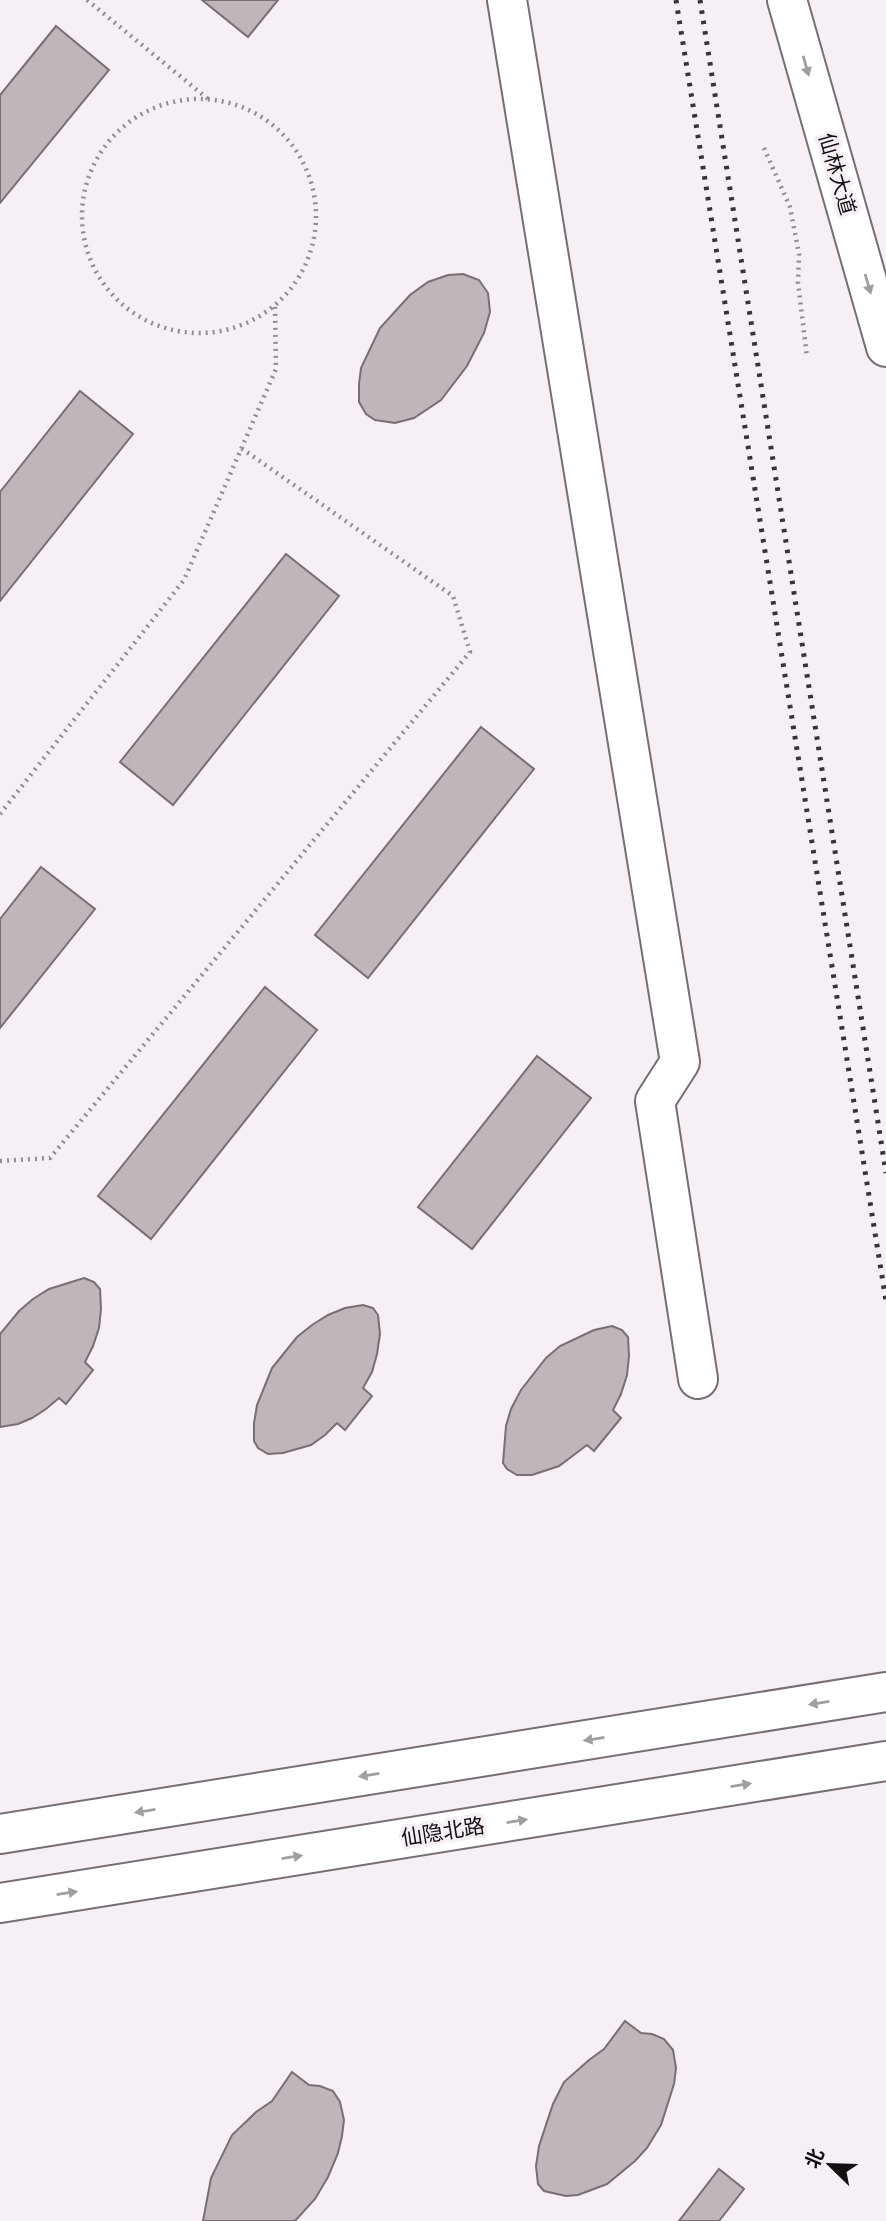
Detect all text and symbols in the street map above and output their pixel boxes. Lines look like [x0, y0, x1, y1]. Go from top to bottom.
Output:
one-way arrow [801, 55, 811, 76]
street label: 仙林大道 [814, 130, 861, 218]
one-way arrow [863, 274, 874, 296]
one-way arrow [808, 1698, 830, 1709]
one-way arrow [583, 1734, 605, 1745]
one-way arrow [358, 1770, 380, 1781]
one-way arrow [730, 1779, 752, 1790]
one-way arrow [134, 1806, 156, 1817]
street label: 仙隐北路 [399, 1813, 486, 1850]
one-way arrow [506, 1815, 528, 1826]
one-way arrow [281, 1851, 303, 1862]
one-way arrow [56, 1887, 78, 1898]
north arrow [795, 2130, 865, 2200]
text: 北 [801, 2145, 829, 2172]

